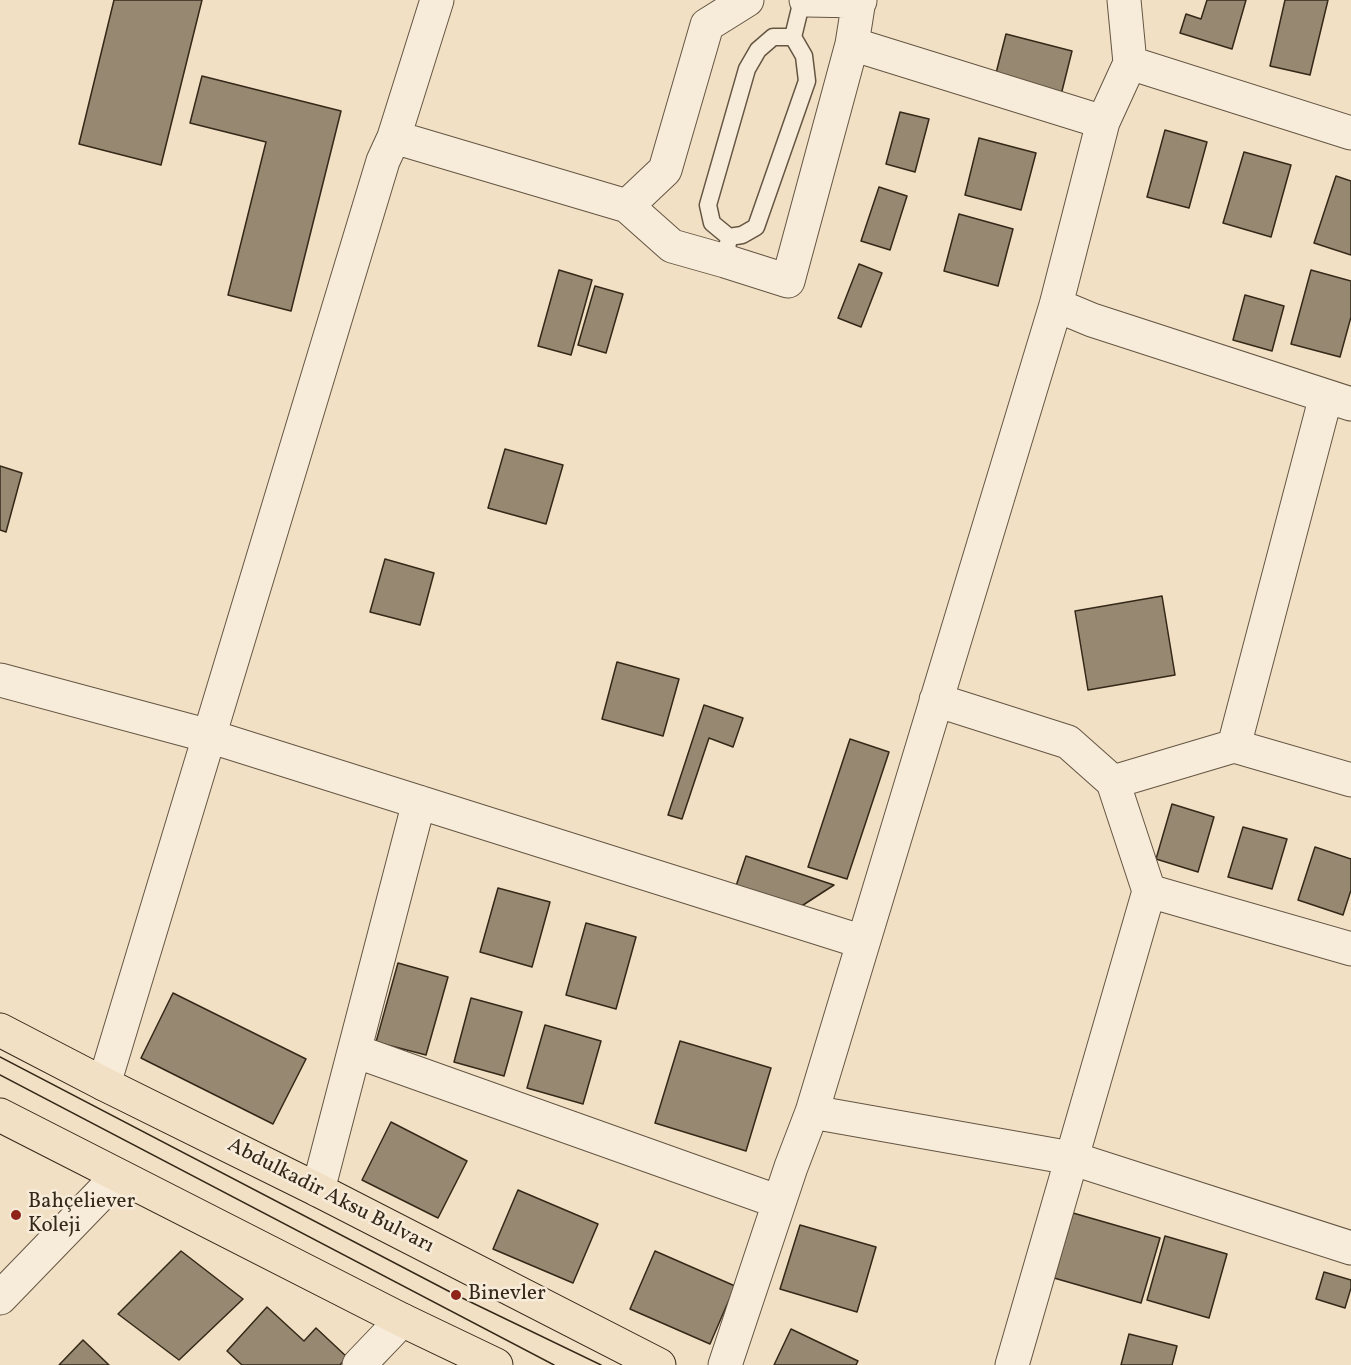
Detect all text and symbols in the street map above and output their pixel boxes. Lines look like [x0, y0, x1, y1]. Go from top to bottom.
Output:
street label: Abdulkadir Aksu Bulvarı [223, 1134, 437, 1260]
place label: Bahçeliever Koleji [28, 1190, 135, 1240]
marker: Bahçeliever Koleji [9, 1208, 23, 1222]
place label: Binevler [468, 1282, 546, 1308]
marker: Binevler [449, 1288, 463, 1302]

